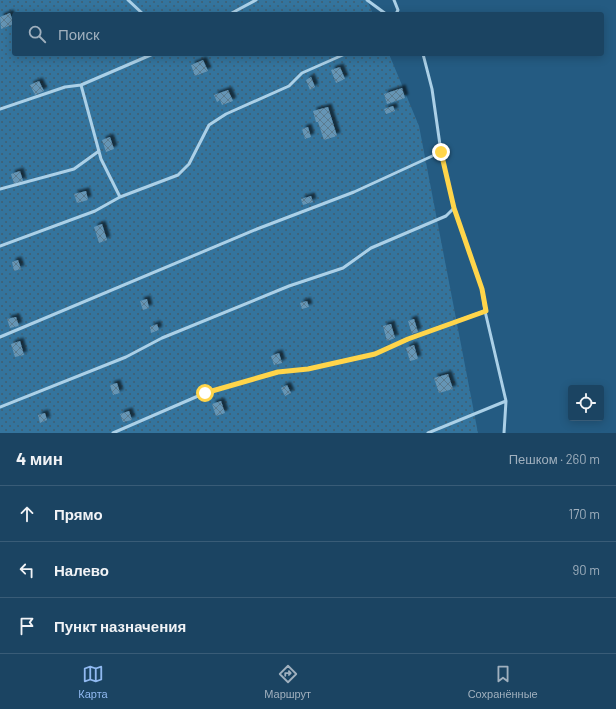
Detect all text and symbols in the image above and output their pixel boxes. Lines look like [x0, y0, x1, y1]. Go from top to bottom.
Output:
search box [12, 12, 604, 56]
icon: search [26, 23, 48, 45]
text: Поиск [58, 25, 100, 43]
route end [432, 143, 450, 161]
route start [196, 384, 214, 402]
map controls [568, 385, 604, 421]
button: locate [568, 385, 604, 421]
text: 4 мин [16, 448, 63, 468]
text: Пешком · 260 m [509, 451, 600, 467]
icon: ahead [16, 503, 38, 525]
text: Прямо [54, 505, 103, 523]
text: 170 m [569, 506, 600, 522]
icon: left [16, 559, 38, 581]
text: Налево [54, 561, 109, 579]
text: 90 m [573, 562, 600, 578]
icon: arrive [16, 615, 38, 637]
text: Пункт назначения [54, 617, 186, 635]
tab: Карта [78, 663, 108, 700]
tab: Маршрут [264, 663, 311, 700]
tab: Сохранённые [468, 663, 538, 700]

